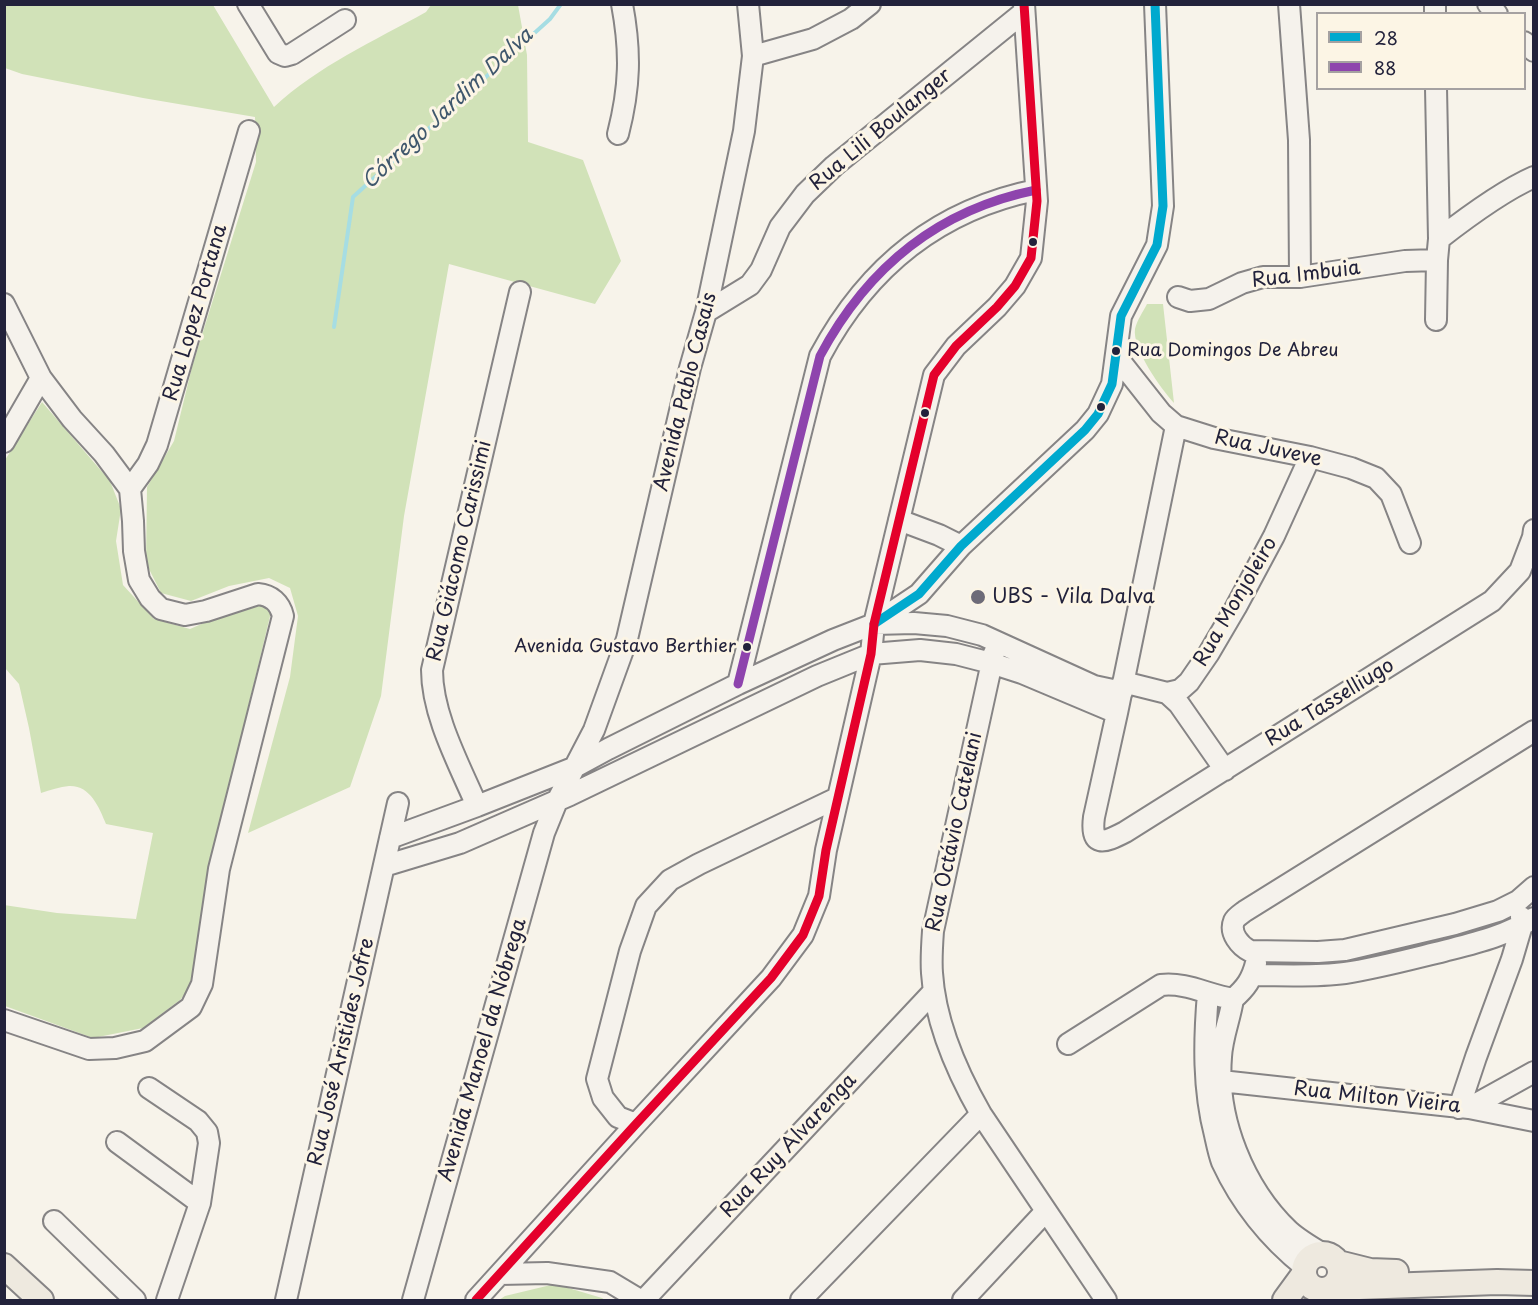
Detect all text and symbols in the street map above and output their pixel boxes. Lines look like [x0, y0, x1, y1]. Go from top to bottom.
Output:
legend [1316, 12, 1526, 90]
water label: Córrego Jardim Dalva [357, 23, 539, 195]
text: 28 [1374, 24, 1398, 51]
text: 88 [1374, 54, 1396, 81]
street label: Rua Lili Boulanger [805, 64, 957, 196]
street label: Rua Lopez Portana [159, 222, 233, 404]
unlabelled marker [1027, 236, 1039, 248]
street label: Rua Imbuia [1250, 256, 1362, 294]
street label: Avenida Pablo Casais [650, 290, 722, 494]
place label: Rua Domingos De Abreu [1127, 340, 1338, 362]
marker: Rua Domingos De Abreu [1110, 345, 1122, 357]
unlabelled marker [1095, 401, 1107, 413]
unlabelled marker [919, 407, 931, 419]
street label: Rua Juveve [1212, 426, 1324, 472]
street label: Rua Giácomo Carissimi [423, 438, 497, 664]
street label: Rua Monjoleiro [1189, 533, 1283, 671]
place label: UBS - Vila Dalva [992, 585, 1155, 609]
marker: UBS - Vila Dalva [969, 588, 987, 606]
place label: Avenida Gustavo Berthier [514, 636, 736, 658]
marker: Avenida Gustavo Berthier [741, 641, 753, 653]
street label: Rua Tasselliugo [1261, 654, 1399, 752]
street label: Rua Octávio Catelani [922, 730, 988, 934]
street label: Avenida Manoel da Nóbrega [434, 916, 532, 1184]
street label: Rua José Aristides Jofre [304, 936, 380, 1168]
street label: Rua Ruy Alvarenga [716, 1069, 862, 1223]
street label: Rua Milton Vieira [1292, 1077, 1462, 1119]

